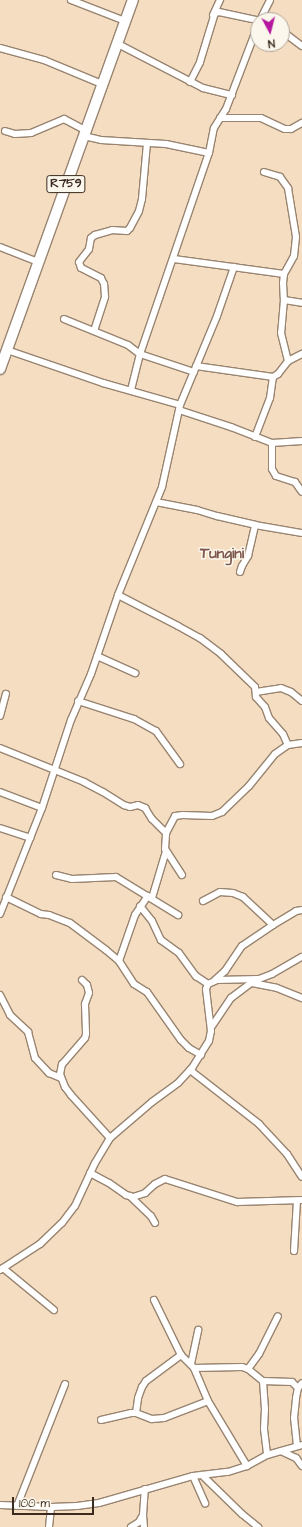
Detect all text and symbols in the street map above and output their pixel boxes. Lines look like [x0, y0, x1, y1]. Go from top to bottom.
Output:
north arrow [250, 12, 290, 52]
text: N [267, 36, 276, 51]
road number: R759 [46, 174, 86, 194]
district label: Tungini [200, 545, 244, 563]
scale bar [14, 1489, 96, 1515]
text: 100 m [19, 1495, 50, 1512]

